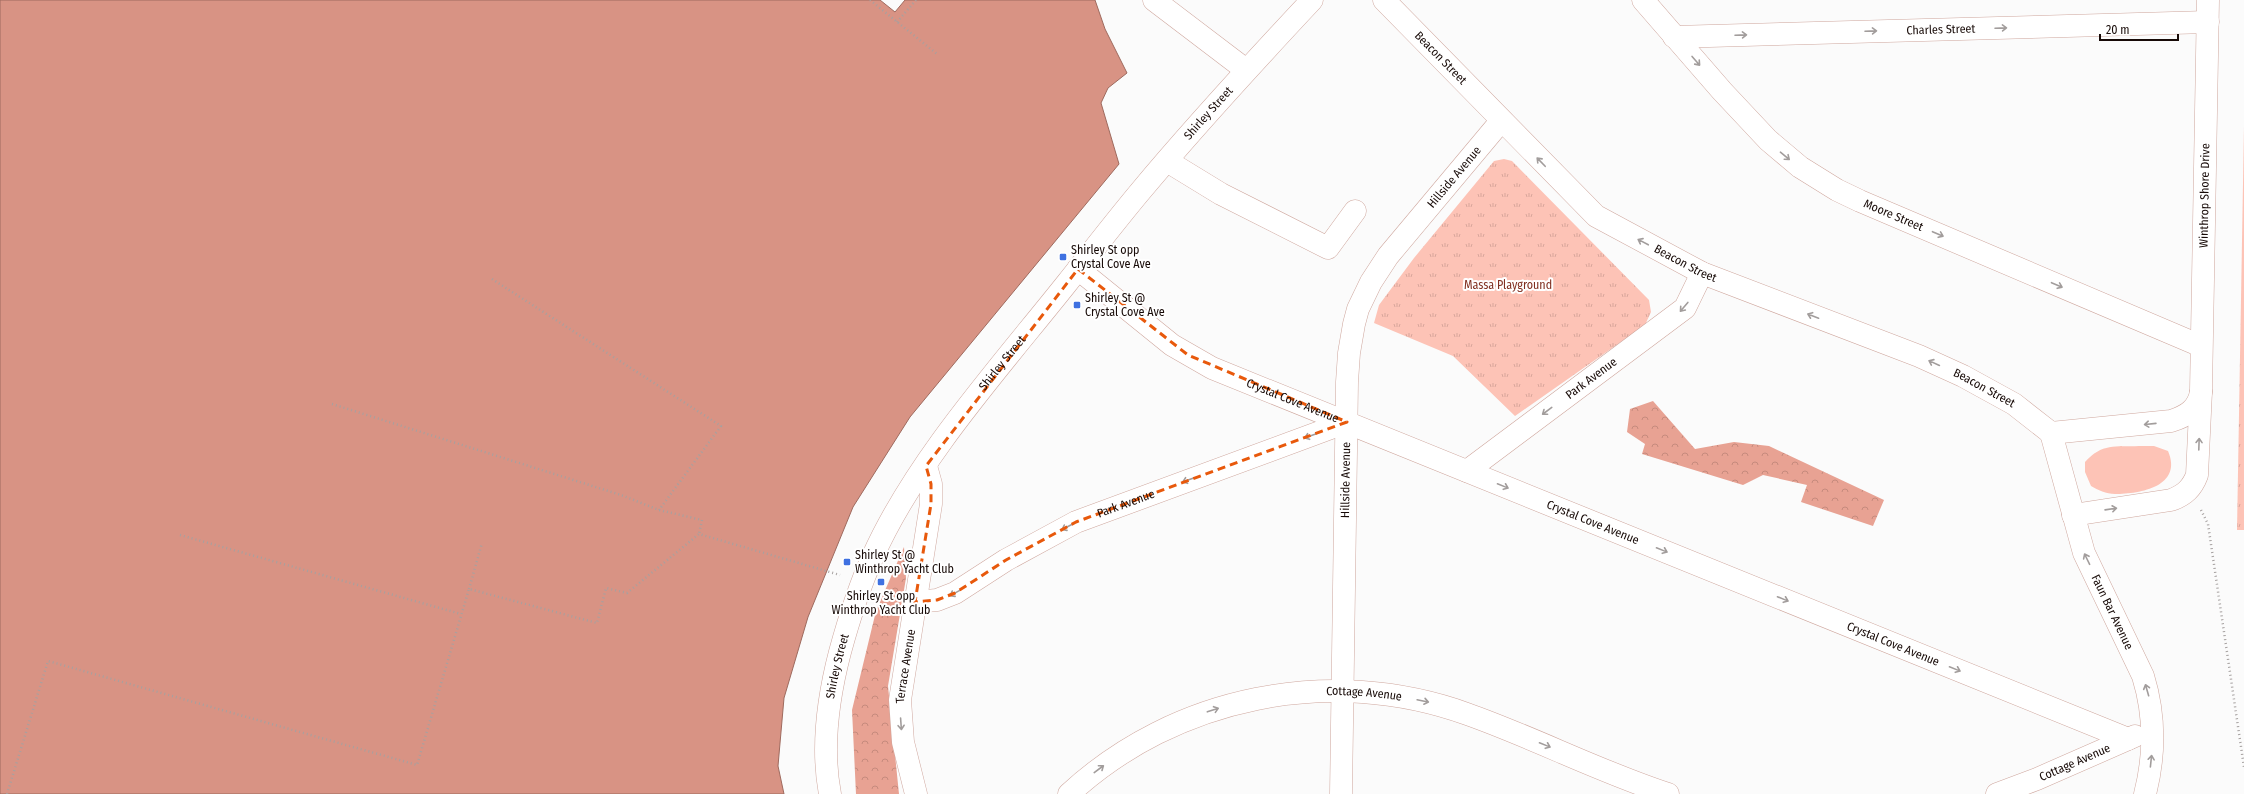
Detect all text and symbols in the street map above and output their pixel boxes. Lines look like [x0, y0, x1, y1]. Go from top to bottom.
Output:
scale bar [2100, 16, 2178, 42]
street label: Charles Street [1906, 22, 1976, 37]
text: 20 m [2106, 23, 2130, 37]
one-way arrow [1994, 24, 2007, 31]
one-way arrow [1864, 27, 1877, 35]
street label: Beacon Street [1412, 29, 1470, 87]
one-way arrow [1734, 31, 1747, 39]
one-way arrow [1691, 56, 1700, 66]
street label: Shirley Street [1181, 84, 1236, 142]
street label: Hillside Avenue [1424, 143, 1484, 211]
street label: Winthrop Shore Drive [2197, 143, 2212, 248]
one-way arrow [1780, 151, 1791, 160]
one-way arrow [1537, 157, 1546, 167]
street label: Moore Street [1862, 196, 1925, 234]
one-way arrow [1931, 230, 1943, 238]
one-way arrow [1637, 237, 1649, 245]
street label: Beacon Street [1652, 242, 1719, 285]
place label: Shirley St opp Crystal Cove Ave [1071, 243, 1151, 271]
marker: Shirley St opp Crystal Cove Ave [1058, 252, 1068, 262]
park label: Massa Playground [1464, 278, 1552, 292]
one-way arrow [2051, 282, 2063, 289]
place label: Shirley St @ Crystal Cove Ave [1085, 291, 1165, 319]
marker: Shirley St @ Crystal Cove Ave [1072, 300, 1082, 310]
one-way arrow [1679, 302, 1688, 312]
one-way arrow [1808, 311, 1820, 319]
street label: Shirley Street [976, 333, 1029, 393]
street label: Park Avenue [1563, 354, 1620, 402]
one-way arrow [1928, 359, 1940, 366]
street label: Beacon Street [1951, 366, 2018, 410]
street label: Crystal Cove Avenue [1244, 376, 1341, 426]
one-way arrow [1542, 407, 1553, 415]
one-way arrow [2144, 421, 2157, 428]
one-way arrow [1305, 432, 1317, 440]
one-way arrow [2195, 438, 2203, 451]
street label: Hillside Avenue [1338, 442, 1353, 518]
one-way arrow [1183, 477, 1195, 485]
one-way arrow [1496, 482, 1508, 490]
street label: Park Avenue [1095, 487, 1157, 521]
street label: Crystal Cove Avenue [1545, 497, 1641, 547]
one-way arrow [2104, 505, 2117, 513]
one-way arrow [1061, 524, 1073, 531]
one-way arrow [1656, 547, 1668, 554]
place label: Shirley St @ Winthrop Yacht Club [855, 548, 954, 576]
one-way arrow [2083, 553, 2090, 565]
marker: Shirley St @ Winthrop Yacht Club [842, 557, 852, 567]
street label: Faun Bar Avenue [2088, 572, 2136, 652]
marker: Shirley St opp Winthrop Yacht Club [876, 577, 886, 587]
place label: Shirley St opp Winthrop Yacht Club [832, 589, 930, 617]
one-way arrow [949, 589, 961, 597]
one-way arrow [1776, 596, 1788, 603]
street label: Crystal Cove Avenue [1845, 619, 1942, 669]
street label: Terrace Avenue [893, 628, 918, 703]
street label: Shirley Street [823, 632, 852, 700]
one-way arrow [1948, 665, 1960, 673]
street label: Cottage Avenue [1326, 684, 1403, 704]
one-way arrow [2143, 684, 2150, 697]
one-way arrow [1416, 697, 1429, 705]
one-way arrow [1207, 706, 1220, 713]
one-way arrow [898, 717, 905, 730]
street label: Cottage Avenue [2037, 741, 2112, 784]
one-way arrow [1539, 742, 1551, 749]
one-way arrow [2147, 755, 2155, 768]
one-way arrow [1093, 765, 1104, 773]

